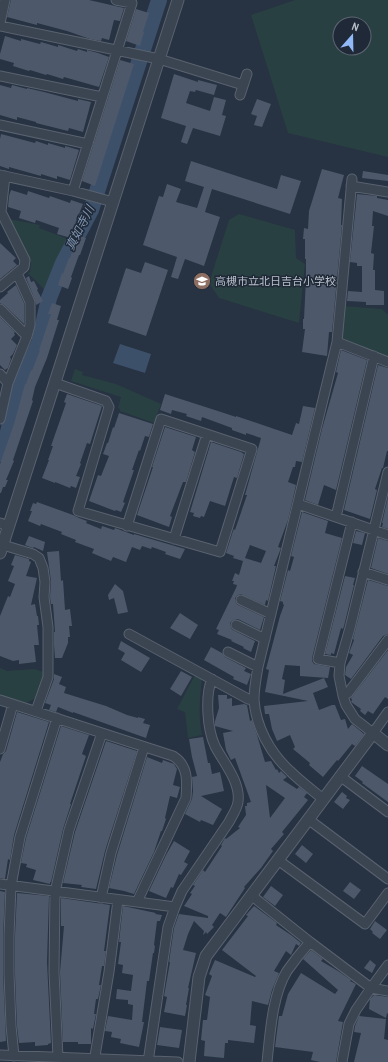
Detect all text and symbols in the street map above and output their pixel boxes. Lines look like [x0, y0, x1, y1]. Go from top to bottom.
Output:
north arrow [332, 16, 372, 56]
text: N [350, 19, 361, 34]
water label: 真如寺川 [62, 201, 99, 253]
school or university icon: 高槻市立北日吉台小学校 [192, 271, 212, 291]
place label: 高槻市立北日吉台小学校 [215, 274, 336, 288]

